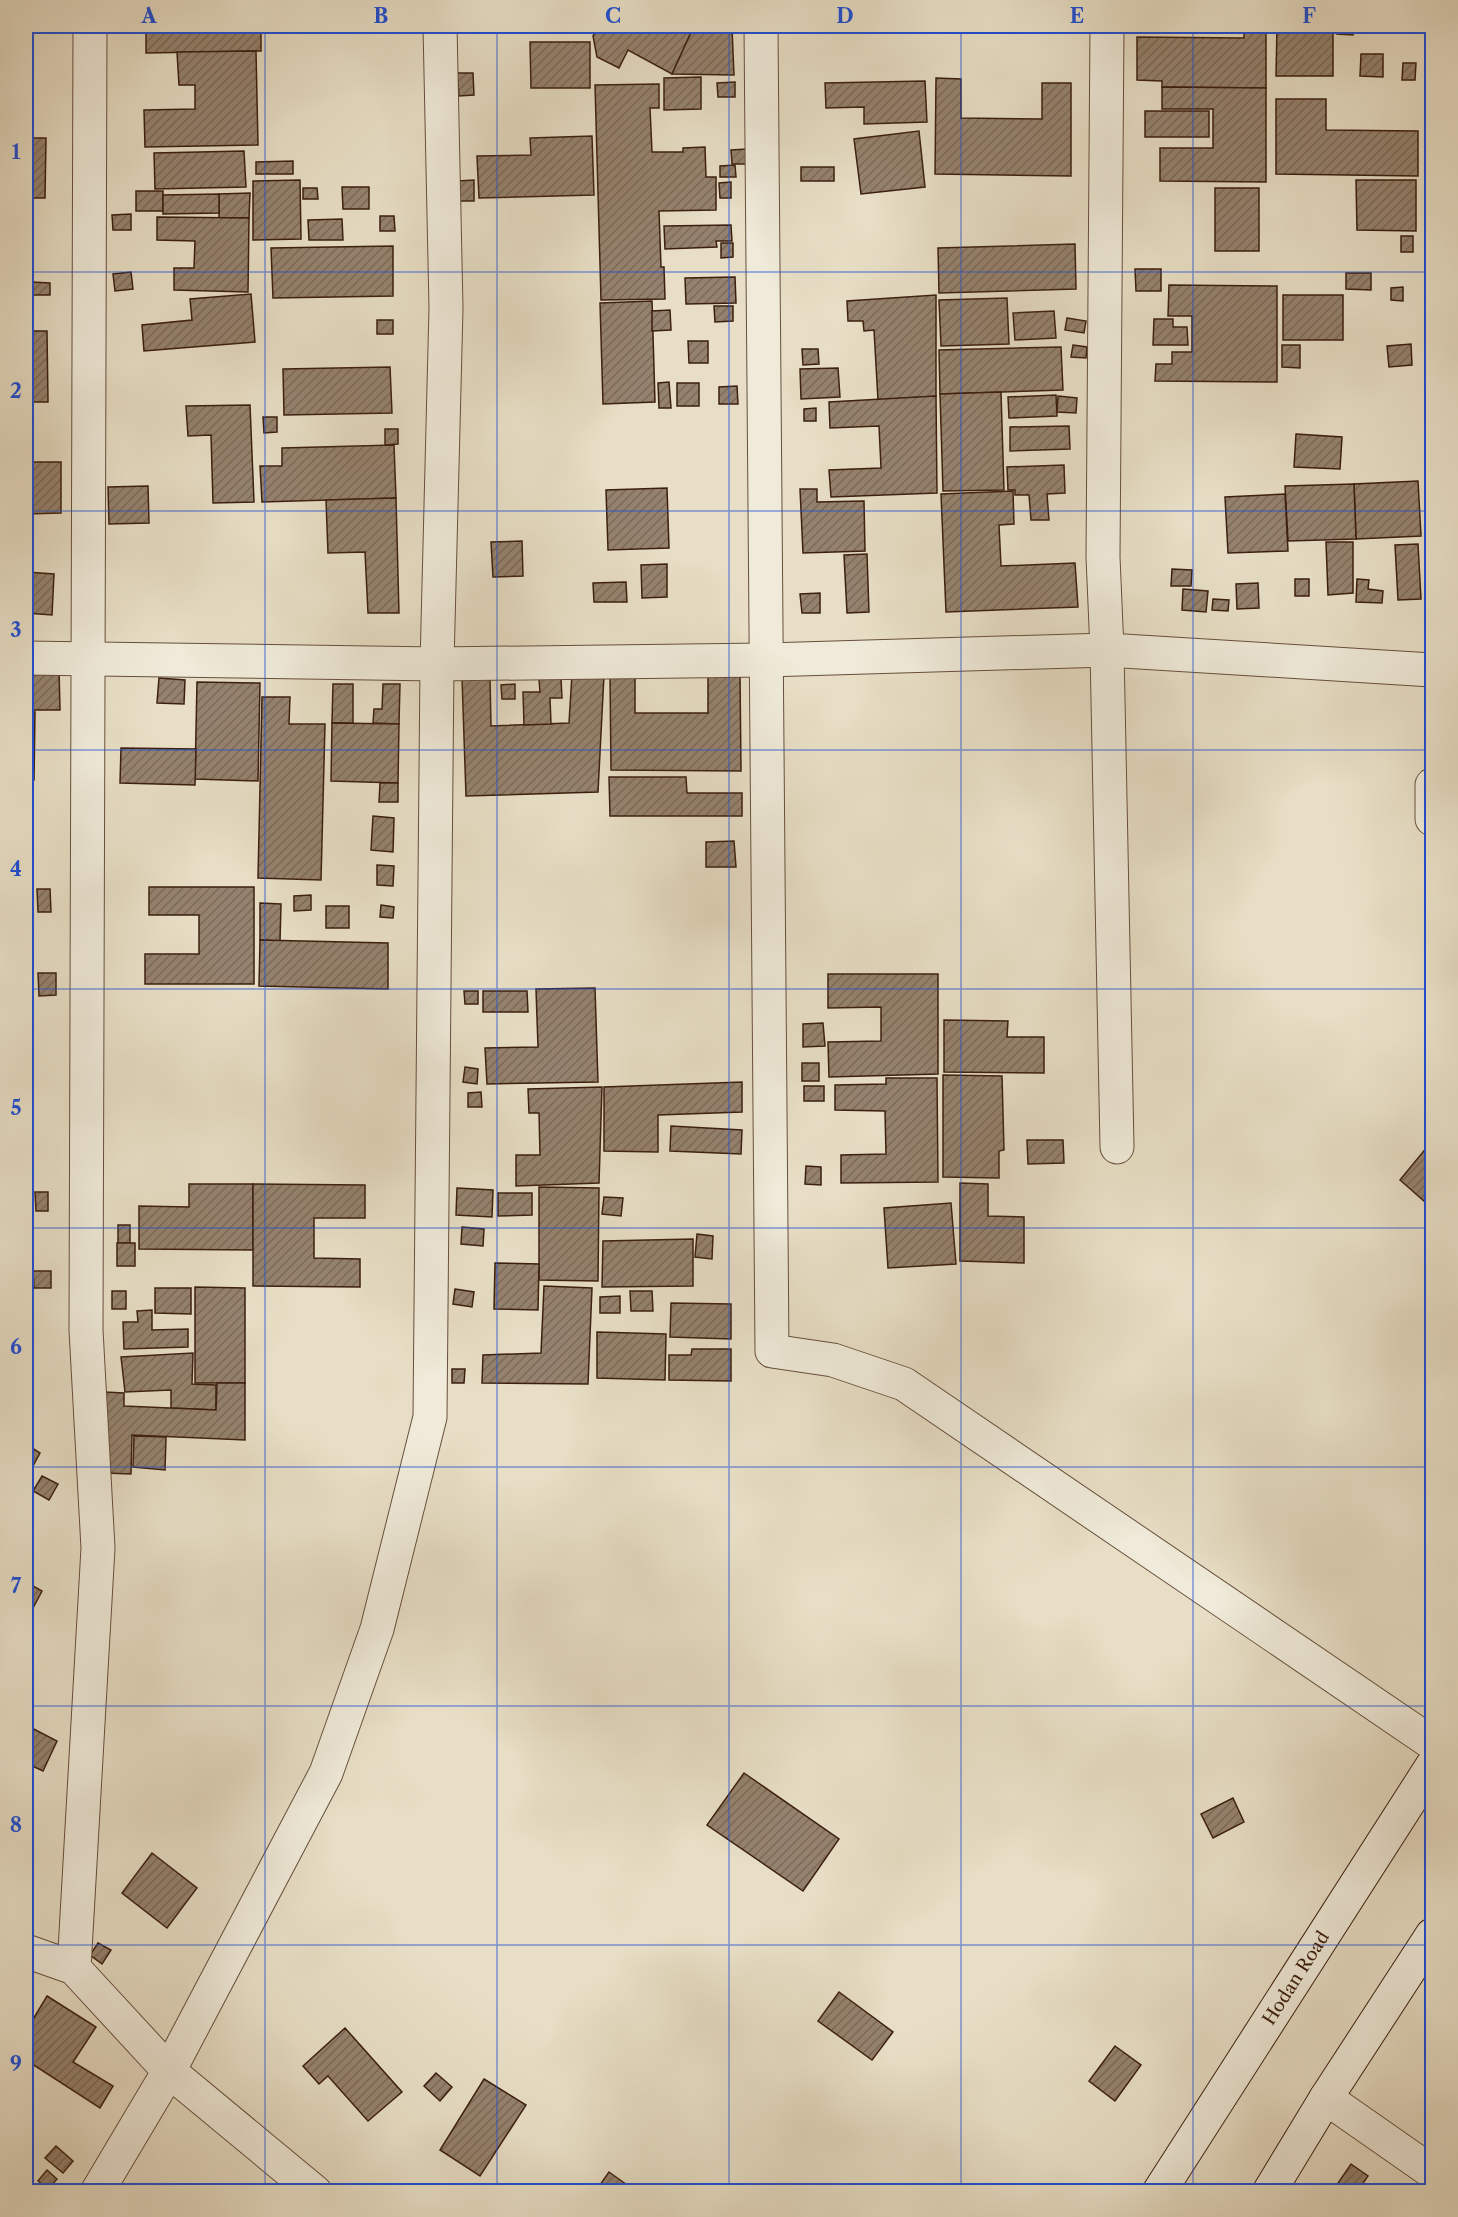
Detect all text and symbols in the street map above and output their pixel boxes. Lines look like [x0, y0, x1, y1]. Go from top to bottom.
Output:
text: A [140, 4, 157, 28]
text: B [374, 4, 389, 28]
text: C [605, 4, 621, 28]
text: D [836, 4, 854, 28]
text: E [1070, 4, 1084, 28]
text: F [1302, 4, 1316, 28]
text: 1 [12, 140, 21, 164]
text: 2 [10, 379, 22, 403]
text: 3 [10, 618, 22, 642]
text: 4 [10, 857, 22, 881]
text: 5 [10, 1096, 22, 1120]
text: 6 [10, 1335, 22, 1359]
text: 7 [11, 1574, 22, 1598]
text: 8 [10, 1813, 22, 1837]
street label: Hodan Road [1258, 1927, 1334, 2029]
text: 9 [10, 2052, 22, 2076]

